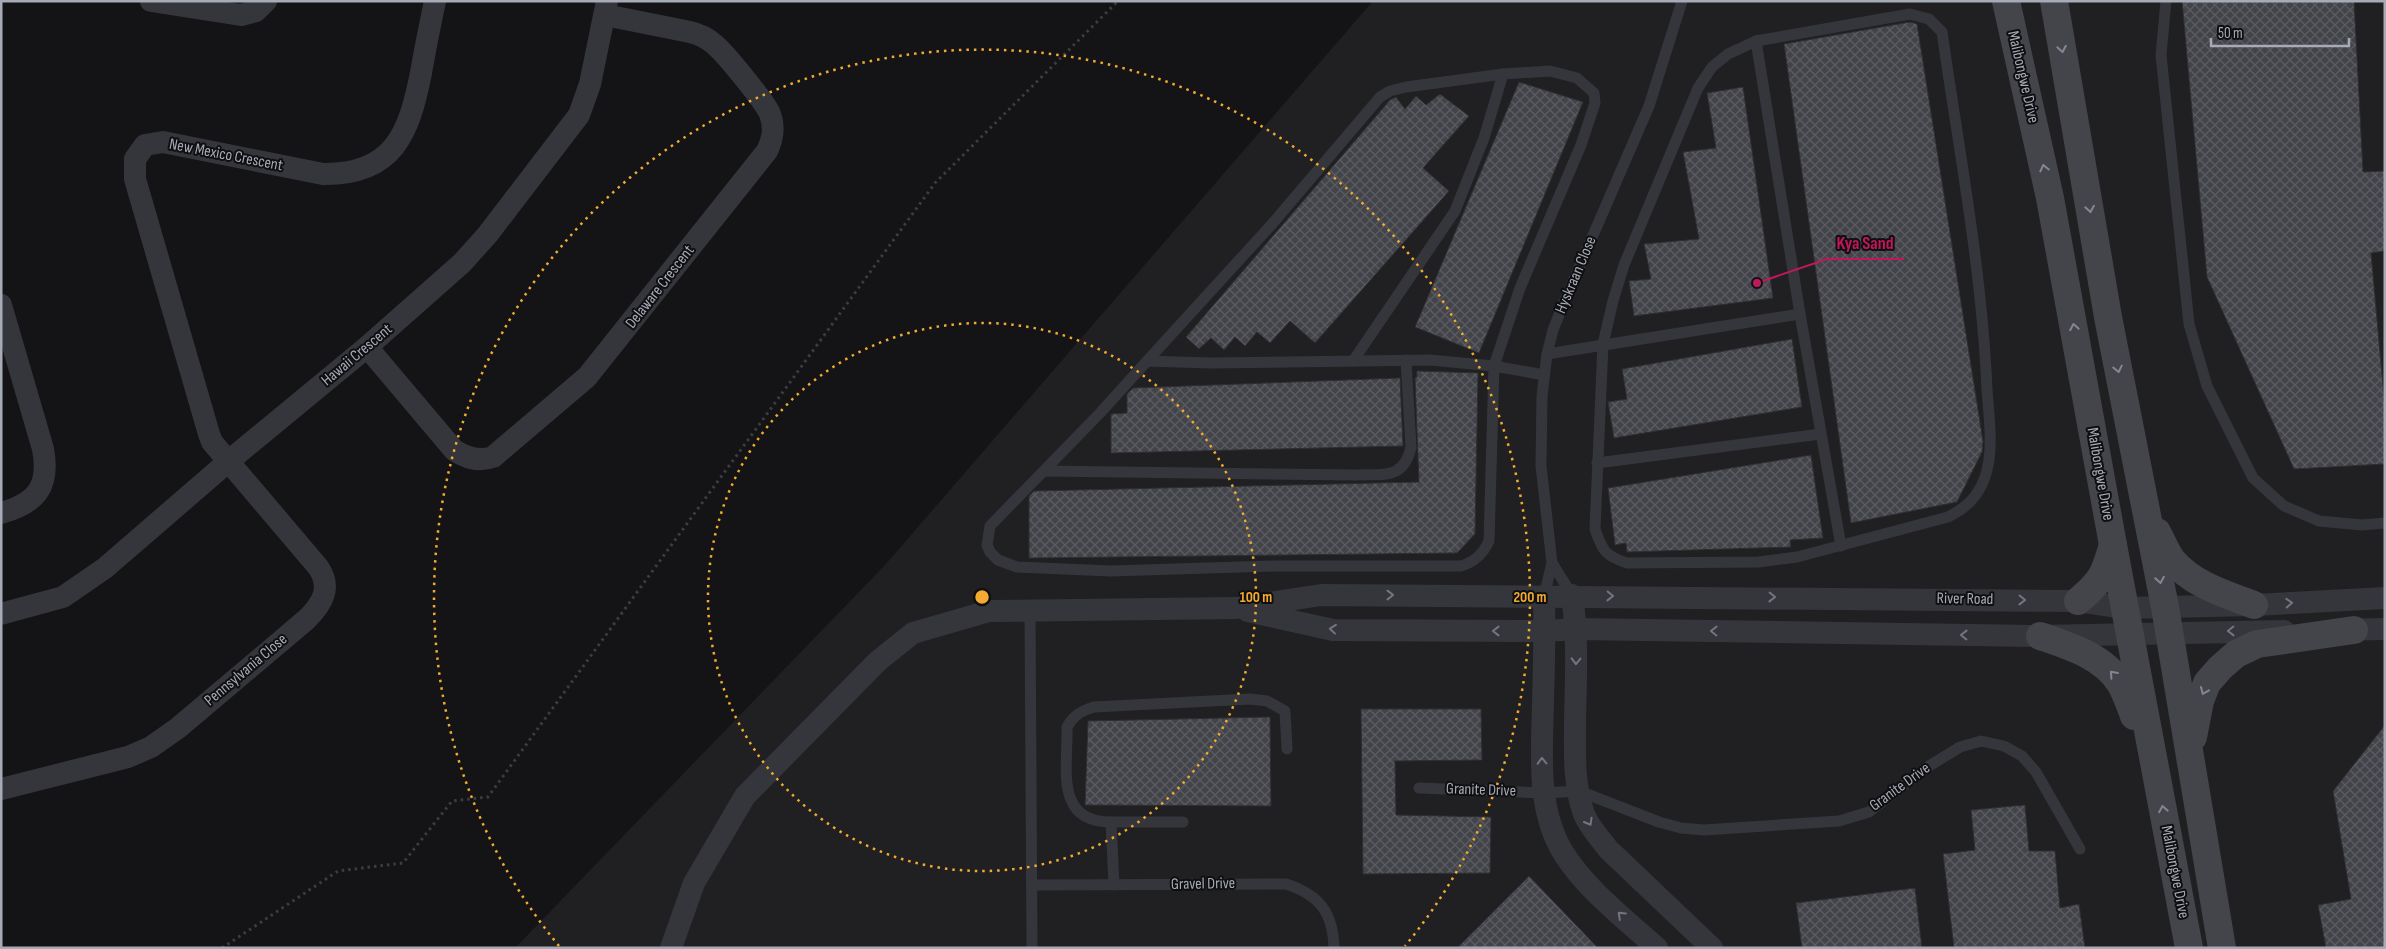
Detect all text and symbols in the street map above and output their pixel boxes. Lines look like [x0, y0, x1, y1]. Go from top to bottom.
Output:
scale bar [2211, 15, 2348, 47]
text: 50 m [2218, 24, 2243, 43]
street label: Malibongwe Drive [2003, 29, 2043, 125]
one-way arrow [2056, 45, 2066, 54]
street label: New Mexico Crescent [168, 135, 284, 175]
one-way arrow [2039, 163, 2049, 172]
one-way arrow [2084, 205, 2094, 214]
callout: Kya Sand [1827, 226, 1904, 259]
text: Kya Sand [1836, 233, 1894, 254]
street label: Hyskraan Close [1551, 234, 1601, 316]
street label: Delaware Crescent [622, 241, 698, 332]
street label: Hawaii Crescent [318, 320, 396, 390]
one-way arrow [2070, 323, 2080, 332]
one-way arrow [2113, 365, 2123, 374]
street label: Malibongwe Drive [2082, 426, 2118, 522]
one-way arrow [2154, 576, 2164, 585]
centre of rings [973, 588, 991, 606]
text: 100 m [1240, 588, 1272, 607]
text: 200 m [1513, 588, 1547, 607]
street label: River Road [1937, 589, 1993, 609]
one-way arrow [1386, 590, 1394, 600]
one-way arrow [1606, 591, 1614, 601]
one-way arrow [1769, 592, 1777, 603]
one-way arrow [2019, 595, 2027, 605]
one-way arrow [2286, 597, 2294, 608]
one-way arrow [1329, 624, 1337, 635]
one-way arrow [1492, 626, 1500, 636]
one-way arrow [1709, 626, 1717, 636]
one-way arrow [2227, 626, 2234, 636]
street label: Pennsylvania Close [201, 630, 291, 710]
one-way arrow [1959, 630, 1967, 640]
one-way arrow [1571, 658, 1582, 666]
one-way arrow [2109, 671, 2118, 680]
one-way arrow [2200, 686, 2210, 695]
one-way arrow [1537, 757, 1547, 764]
street label: Granite Drive [1866, 759, 1934, 815]
street label: Granite Drive [1446, 779, 1516, 801]
one-way arrow [2159, 805, 2169, 813]
one-way arrow [1582, 816, 1592, 825]
street label: Malibongwe Drive [2157, 824, 2193, 920]
street label: Gravel Drive [1171, 874, 1235, 894]
one-way arrow [1617, 912, 1626, 921]

